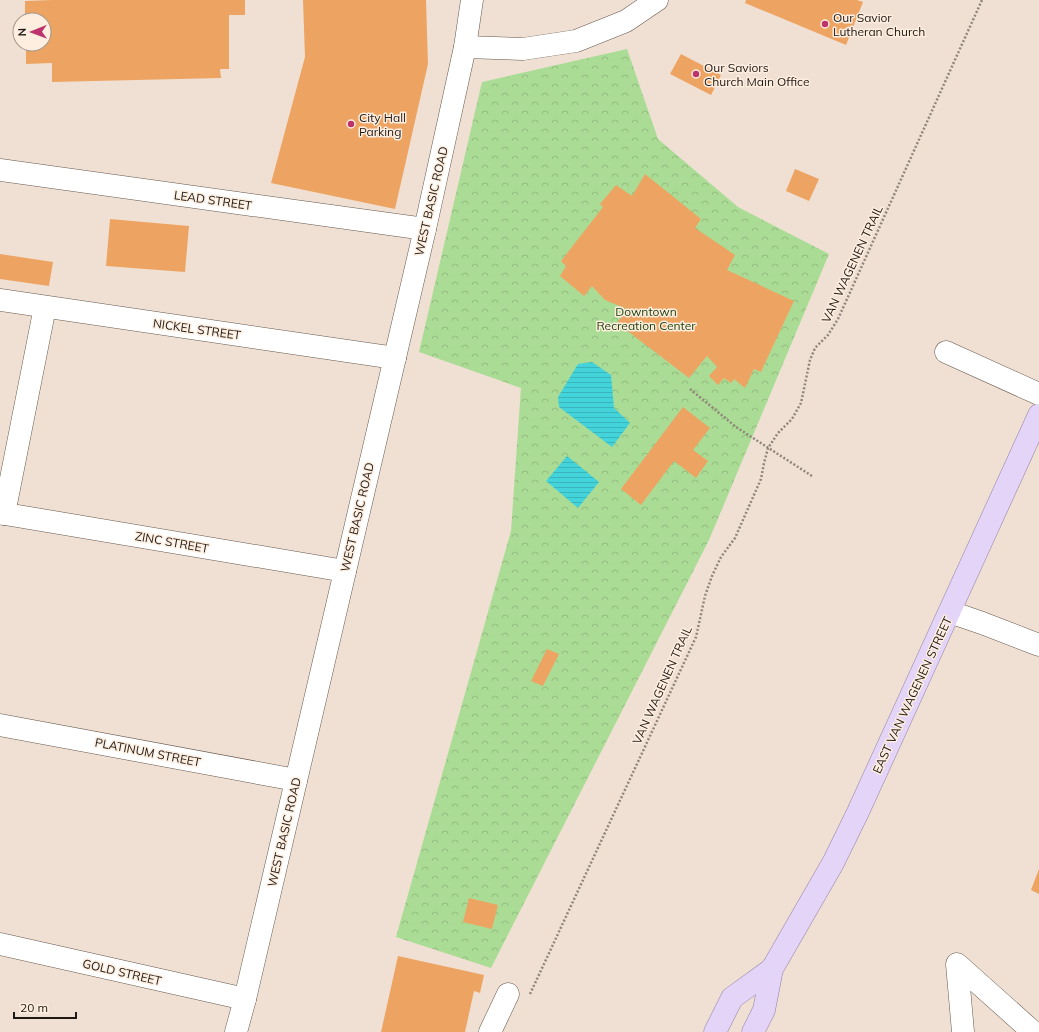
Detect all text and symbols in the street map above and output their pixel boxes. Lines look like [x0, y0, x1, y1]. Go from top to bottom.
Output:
place label: Our Savior Lutheran Church [833, 10, 925, 39]
north arrow [12, 12, 52, 52]
marker: Our Savior Lutheran Church [820, 19, 830, 29]
text: N [15, 28, 29, 36]
place label: Our Saviors Church Main Office [704, 60, 809, 89]
marker: Our Saviors Church Main Office [691, 69, 701, 79]
place label: City Hall Parking [359, 110, 406, 139]
marker: City Hall Parking [346, 119, 356, 129]
street label: WEST BASIC ROAD [411, 145, 451, 257]
street label: LEAD STREET [173, 187, 254, 213]
street label: VAN WAGENEN TRAIL [818, 202, 886, 325]
park label: Downtown Recreation Center [596, 304, 696, 333]
street label: NICKEL STREET [152, 315, 243, 343]
street label: WEST BASIC ROAD [337, 461, 377, 573]
street label: ZINC STREET [134, 528, 211, 556]
street label: EAST VAN WAGENEN STREET [869, 614, 955, 776]
street label: VAN WAGENEN TRAIL [629, 623, 695, 746]
street label: PLATINUM STREET [94, 734, 203, 770]
street label: WEST BASIC ROAD [264, 776, 304, 888]
street label: GOLD STREET [81, 956, 164, 989]
scale bar [14, 994, 76, 1020]
text: 20 m [20, 1000, 48, 1015]

